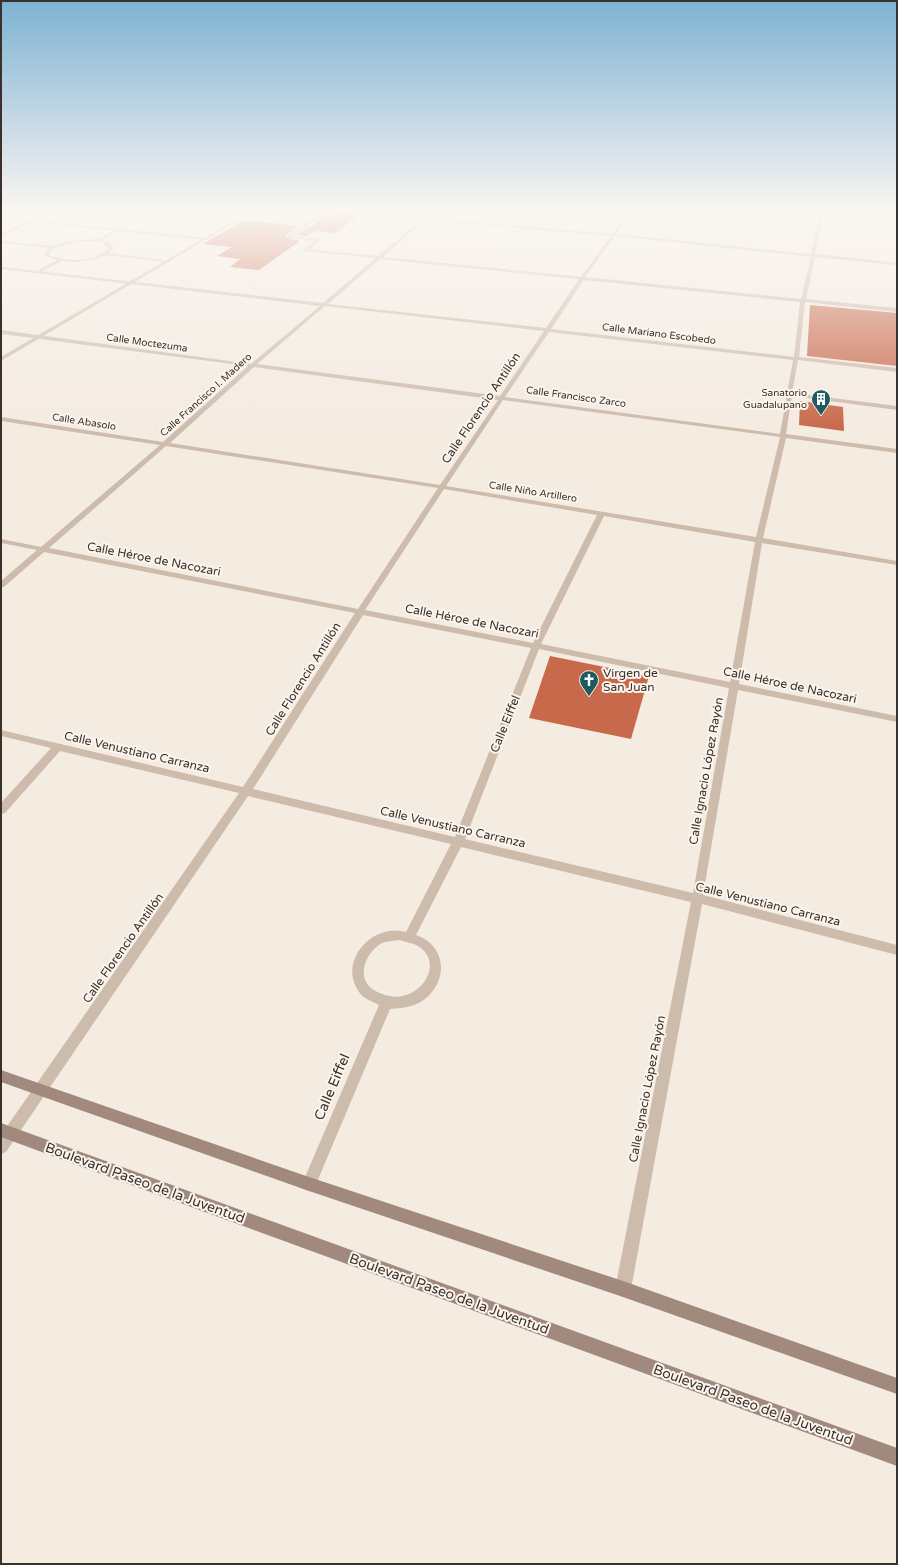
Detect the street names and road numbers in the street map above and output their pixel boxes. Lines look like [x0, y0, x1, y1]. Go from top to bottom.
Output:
street label: Calle Mariano Escobedo [601, 321, 717, 347]
street label: Calle Moctezuma [106, 331, 188, 355]
street label: Calle Florencio Antillón [439, 350, 523, 466]
street label: Calle Francisco I. Madero [158, 351, 254, 439]
street label: Calle Francisco Zarco [525, 384, 627, 410]
street label: Calle Abasolo [51, 411, 117, 433]
street label: Calle Niño Artillero [488, 479, 578, 505]
street label: Calle Héroe de Nacozari [86, 539, 222, 579]
street label: Calle Héroe de Nacozari [404, 601, 540, 641]
street label: Calle Florencio Antillón [262, 620, 344, 738]
street label: Calle Héroe de Nacozari [722, 664, 858, 706]
street label: Calle Eiffel [487, 693, 523, 755]
street label: Calle Ignacio López Rayón [686, 696, 726, 846]
street label: Calle Venustiano Carranza [63, 728, 211, 776]
street label: Calle Venustiano Carranza [379, 803, 527, 851]
street label: Calle Venustiano Carranza [694, 879, 842, 929]
street label: Calle Florencio Antillón [80, 890, 166, 1006]
street label: Calle Ignacio López Rayón [626, 1014, 668, 1164]
street label: Calle Eiffel [310, 1051, 354, 1123]
street label: Boulevard Paseo de la Juventud [43, 1139, 247, 1227]
street label: Boulevard Paseo de la Juventud [347, 1250, 551, 1338]
street label: Boulevard Paseo de la Juventud [651, 1361, 855, 1449]

